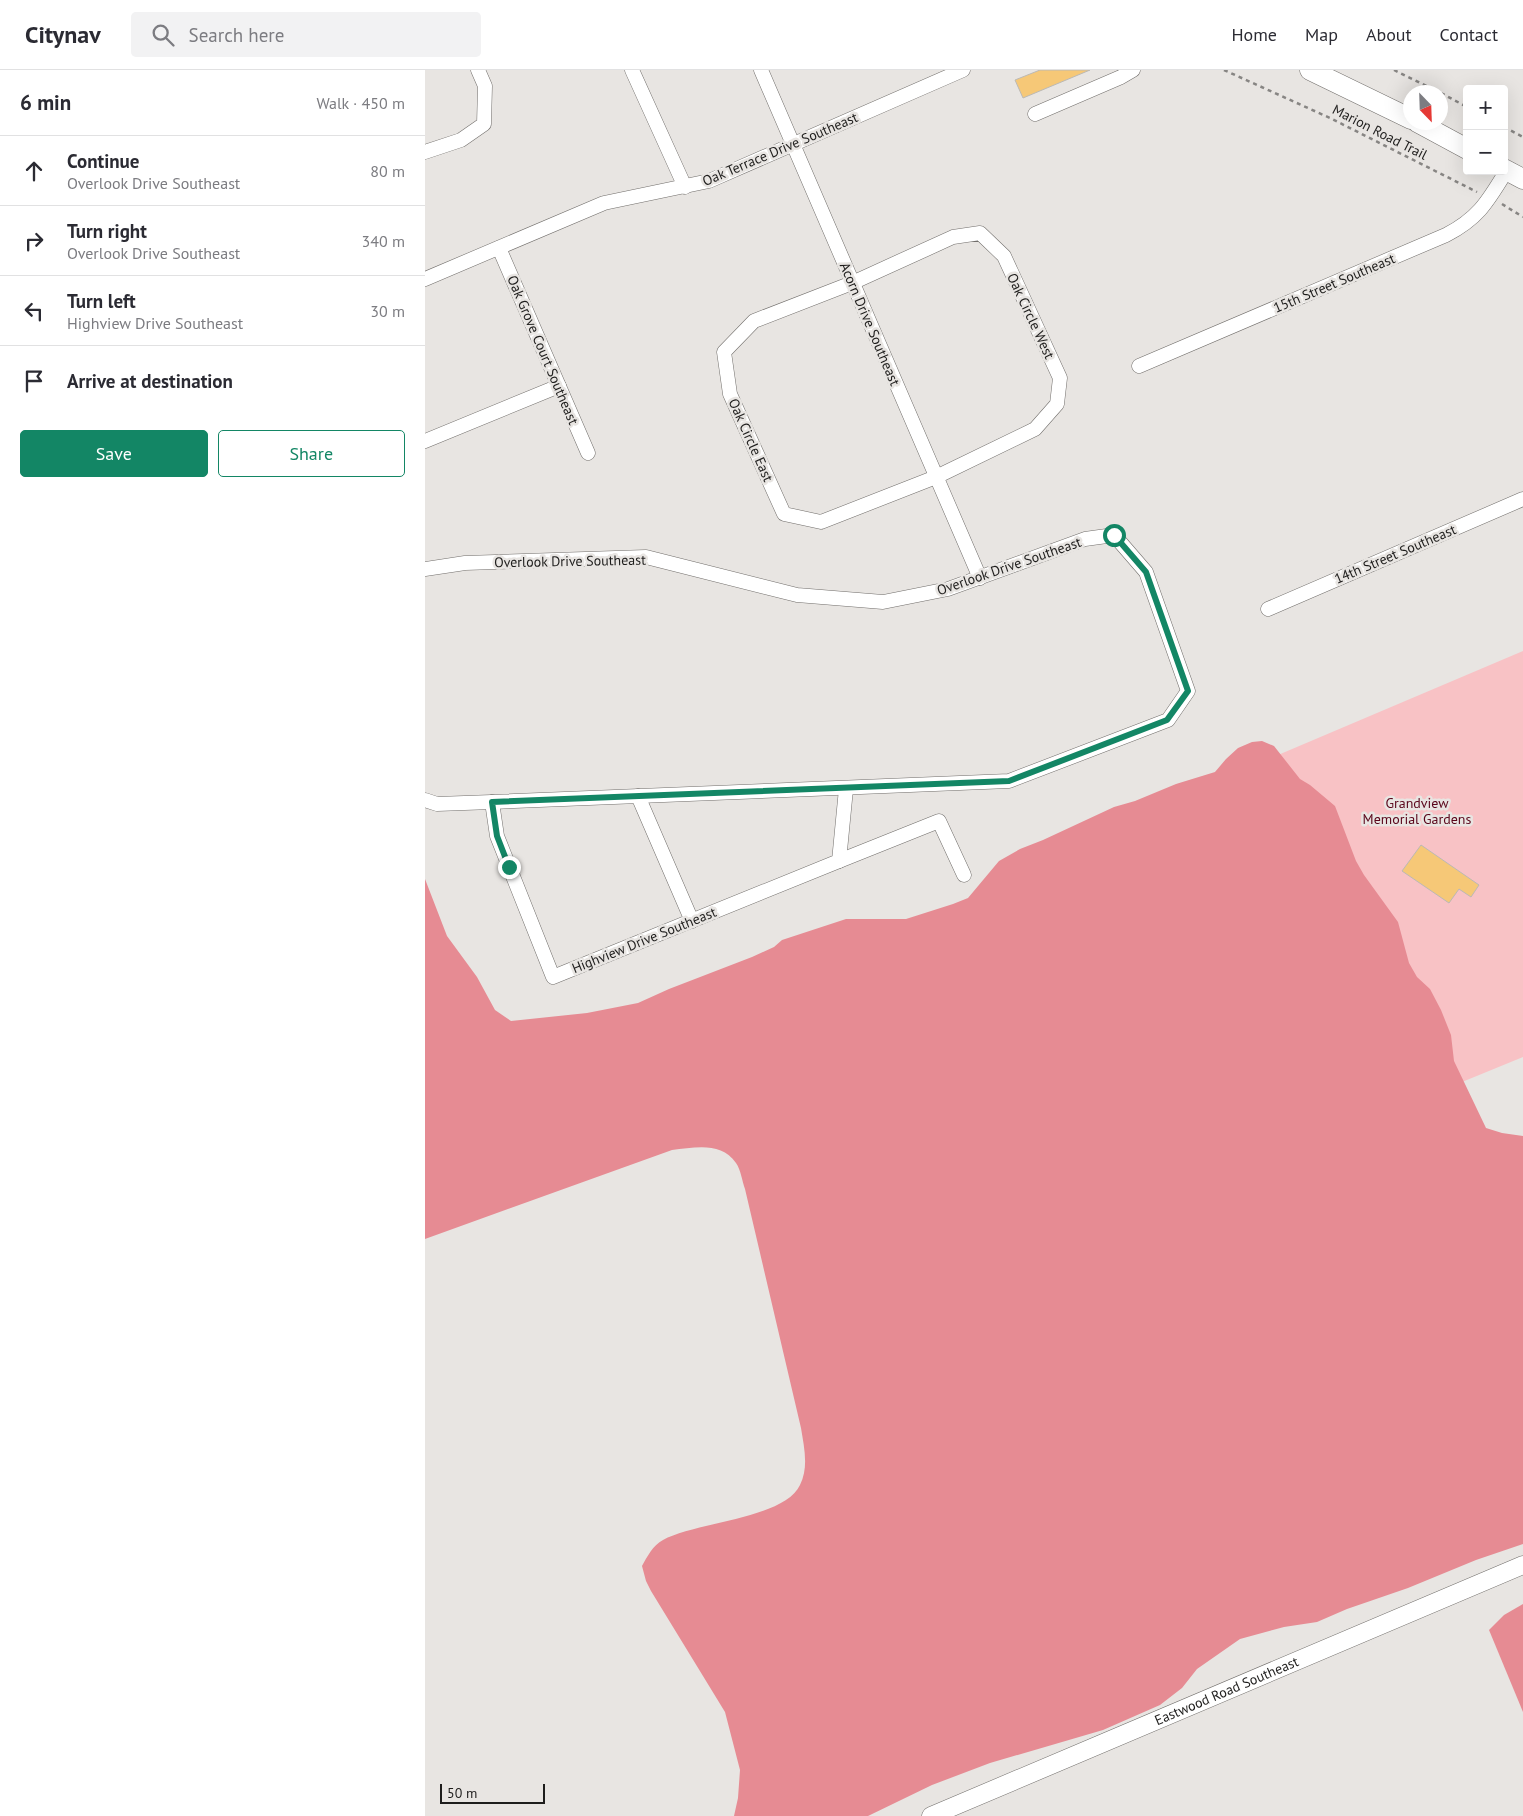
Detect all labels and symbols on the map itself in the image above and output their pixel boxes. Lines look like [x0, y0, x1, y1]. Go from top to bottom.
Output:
north arrow [1403, 85, 1448, 130]
street label: Marion Road Trail [1329, 100, 1431, 164]
street label: Oak Terrace Drive Southeast [700, 108, 861, 190]
street label: 15th Street Southeast [1270, 249, 1398, 317]
street label: Acorn Drive Southeast [836, 260, 904, 389]
street label: Oak Circle West [1003, 270, 1059, 362]
street label: Oak Grove Court Southeast [503, 273, 583, 428]
street label: Oak Circle East [725, 396, 778, 485]
street label: 14th Street Southeast [1331, 520, 1459, 588]
route start [1103, 524, 1126, 547]
street label: Overlook Drive Southeast [934, 533, 1084, 599]
street label: Overlook Drive Southeast [494, 551, 646, 571]
park label: Grandview Memorial Gardens [1363, 794, 1472, 828]
route end [498, 856, 521, 879]
street label: Highview Drive Southeast [569, 903, 719, 977]
street label: Eastwood Road Southeast [1152, 1652, 1301, 1729]
scale bar [440, 1781, 545, 1804]

